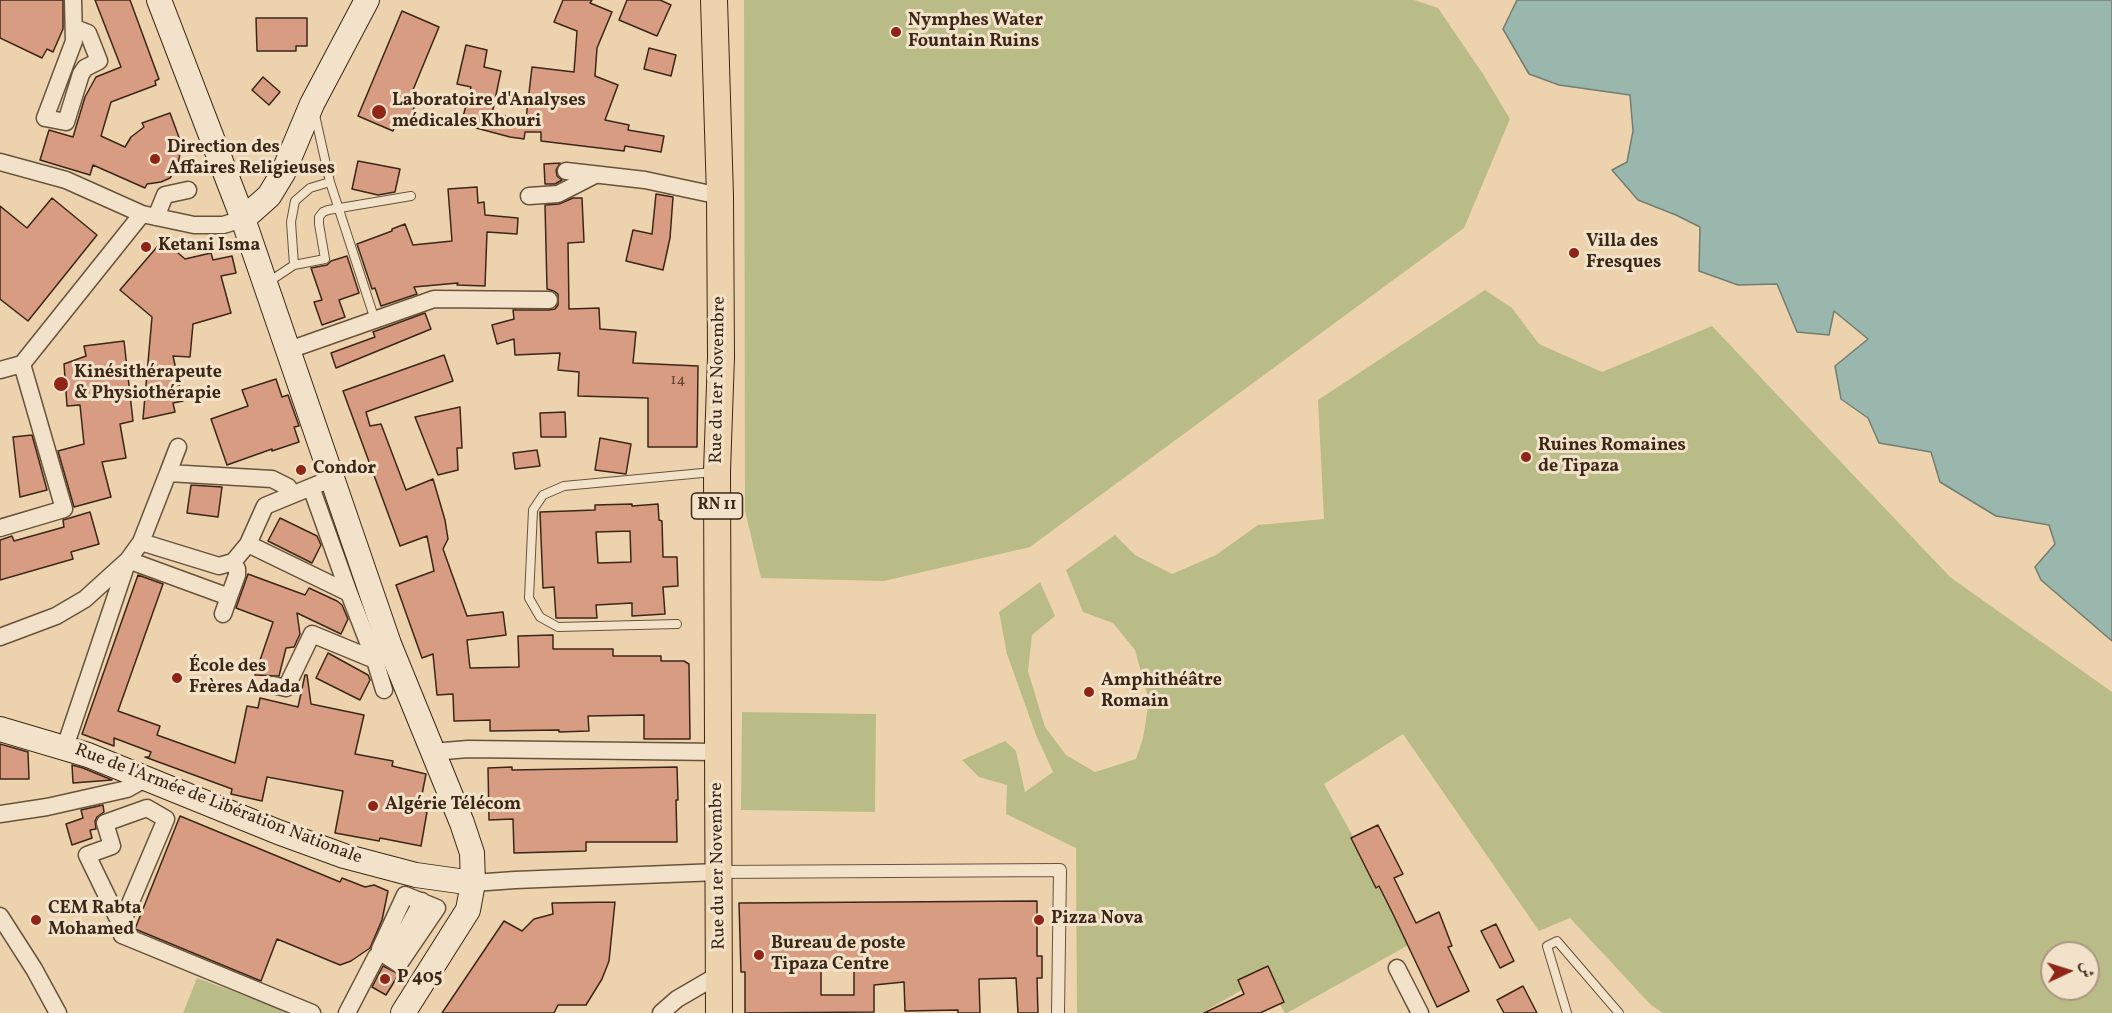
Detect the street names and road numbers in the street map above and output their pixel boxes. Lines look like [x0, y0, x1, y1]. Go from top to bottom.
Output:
street label: Rue du 1er Novembre [707, 296, 731, 464]
road number: RN 11 [692, 493, 742, 519]
street label: Rue de l'Armée de Libération Nationale [71, 740, 365, 870]
street label: Rue du 1er Novembre [707, 782, 731, 950]

